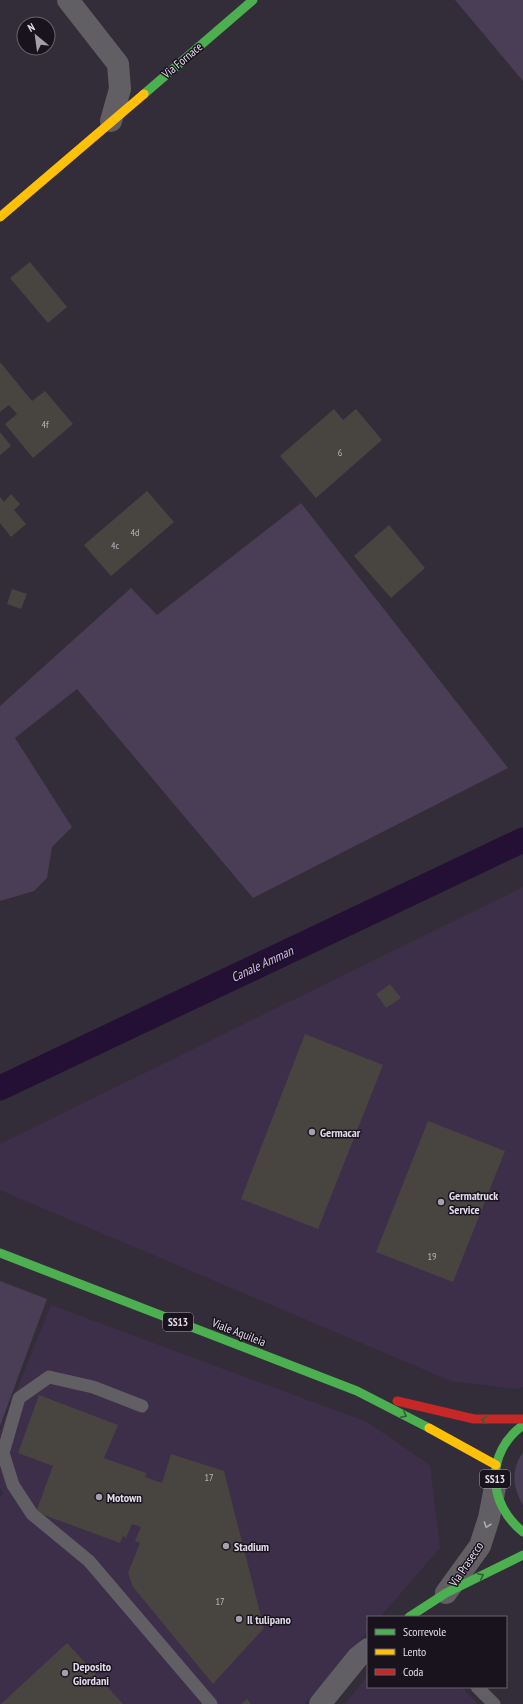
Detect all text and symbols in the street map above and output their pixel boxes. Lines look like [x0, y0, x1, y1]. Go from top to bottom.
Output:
north arrow [16, 16, 56, 56]
text: N [25, 20, 37, 35]
street label: Via Fornace [158, 39, 205, 82]
house number: 4f [41, 418, 49, 431]
house number: 6 [338, 446, 343, 459]
house number: 4d [131, 526, 139, 539]
house number: 4c [111, 539, 119, 552]
water label: Canale Amman [228, 942, 297, 986]
place label: Germacar [320, 1125, 361, 1140]
marker: Germacar [307, 1127, 317, 1137]
place label: Germatruck Service [449, 1188, 498, 1217]
marker: Germatruck Service [436, 1197, 446, 1207]
house number: 19 [428, 1250, 437, 1263]
road number: SS13 [163, 1313, 193, 1331]
street label: Viale Aquileia [209, 1314, 268, 1349]
one-way arrow [400, 1410, 407, 1417]
one-way arrow [481, 1416, 487, 1425]
road number: SS13 [480, 1470, 510, 1488]
house number: 17 [205, 1471, 214, 1484]
place label: Motown [107, 1490, 142, 1505]
marker: Motown [94, 1492, 104, 1502]
one-way arrow [483, 1522, 492, 1529]
place label: Stadium [234, 1539, 269, 1554]
street label: Via Prasecco [445, 1539, 486, 1590]
marker: Stadium [221, 1541, 231, 1551]
one-way arrow [477, 1573, 484, 1581]
house number: 17 [216, 1595, 225, 1608]
place label: Il tulipano [247, 1612, 291, 1627]
marker: Il tulipano [234, 1614, 244, 1624]
legend [367, 1616, 507, 1688]
text: Scorrevole [403, 1624, 446, 1639]
text: Lento [403, 1644, 426, 1659]
place label: Deposito Giordani [73, 1659, 112, 1688]
text: Coda [403, 1664, 424, 1679]
marker: Deposito Giordani [60, 1668, 70, 1678]

